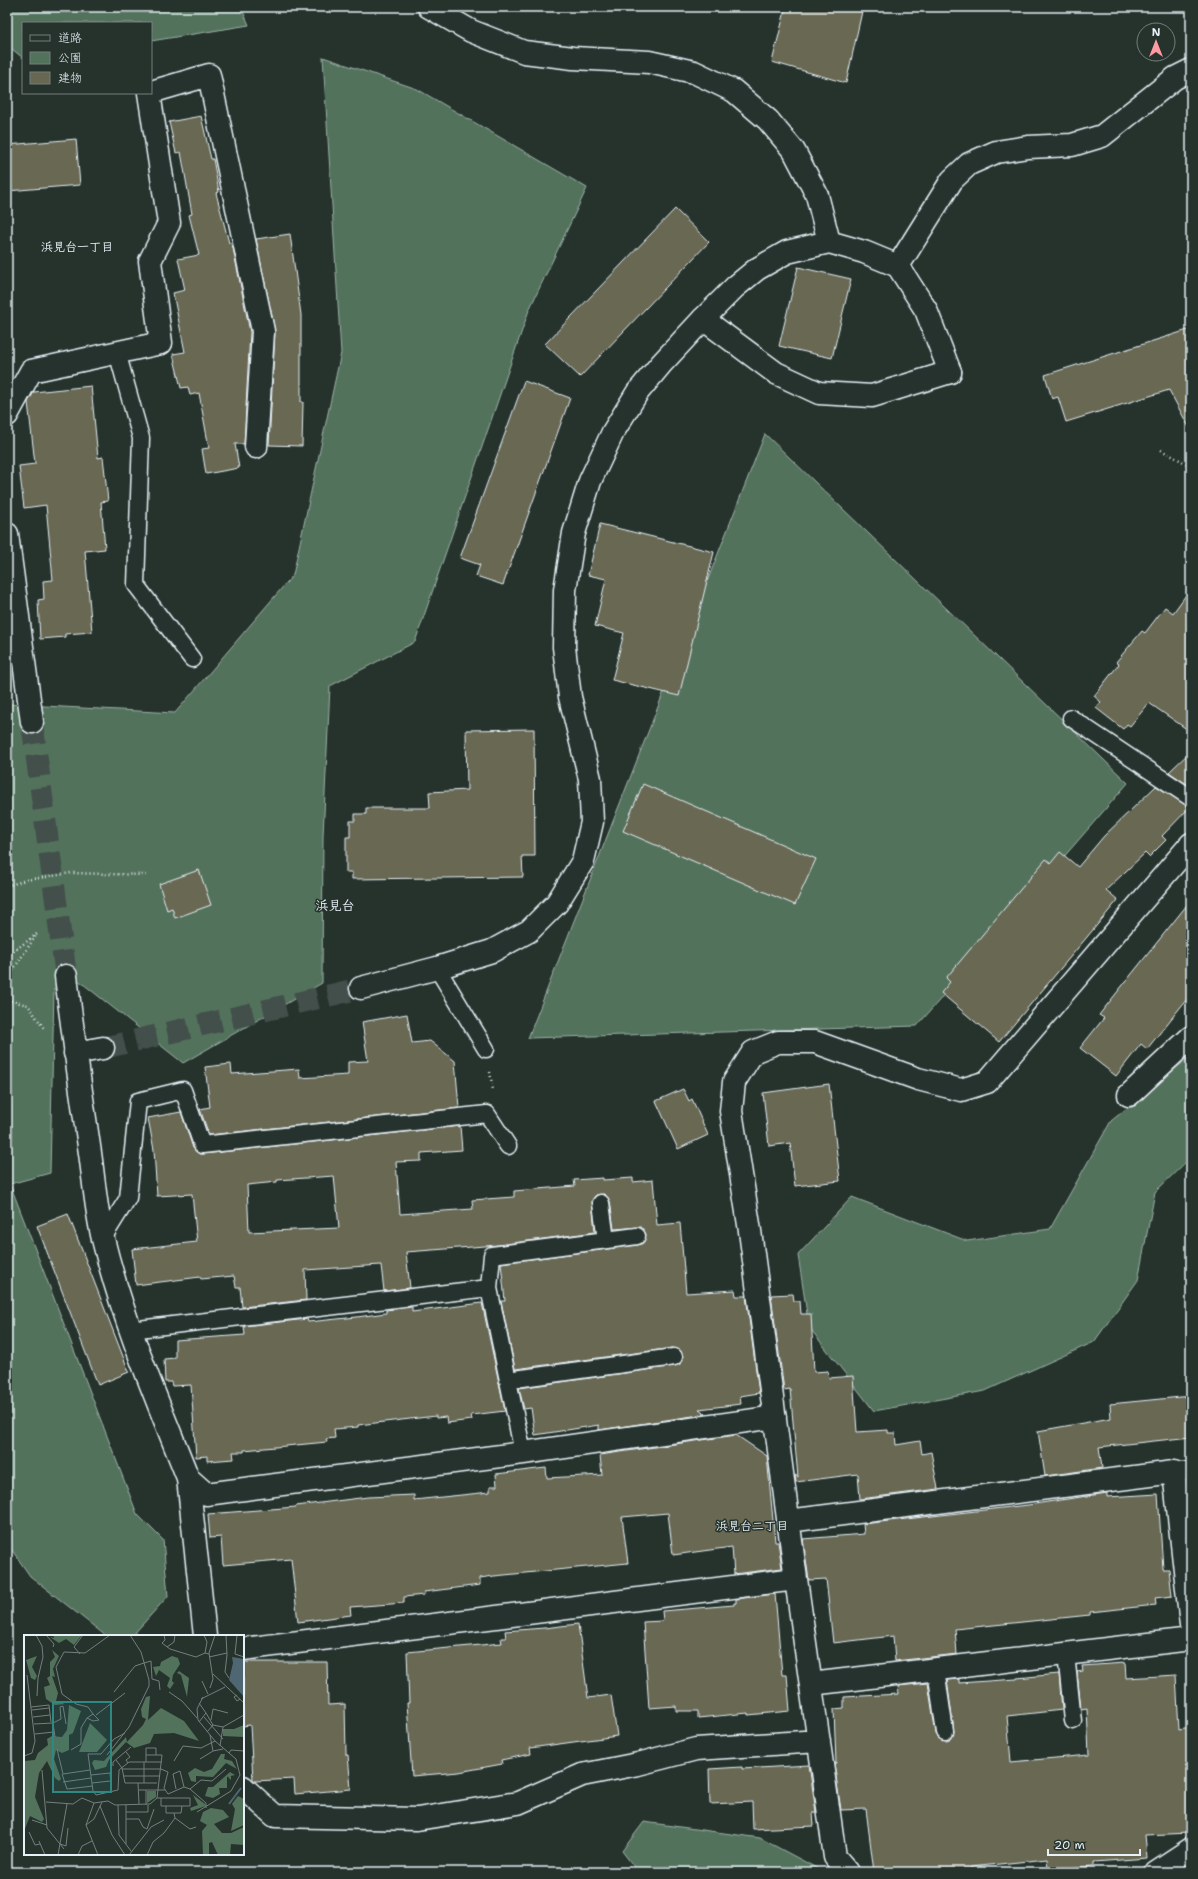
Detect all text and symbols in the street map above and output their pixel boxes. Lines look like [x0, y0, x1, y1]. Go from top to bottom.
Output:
legend [22, 22, 152, 94]
north arrow [1136, 22, 1176, 62]
text: N [1152, 25, 1161, 40]
text: 道路 [58, 30, 82, 46]
text: 公園 [58, 50, 82, 66]
text: 建物 [58, 70, 82, 86]
district label: 浜見台一丁目 [41, 239, 113, 255]
district label: 浜見台 [315, 897, 355, 914]
district label: 浜見台二丁目 [716, 1518, 788, 1534]
inset map [24, 1635, 244, 1855]
scale bar [1048, 1831, 1140, 1857]
text: 20 m [1054, 1837, 1085, 1853]

